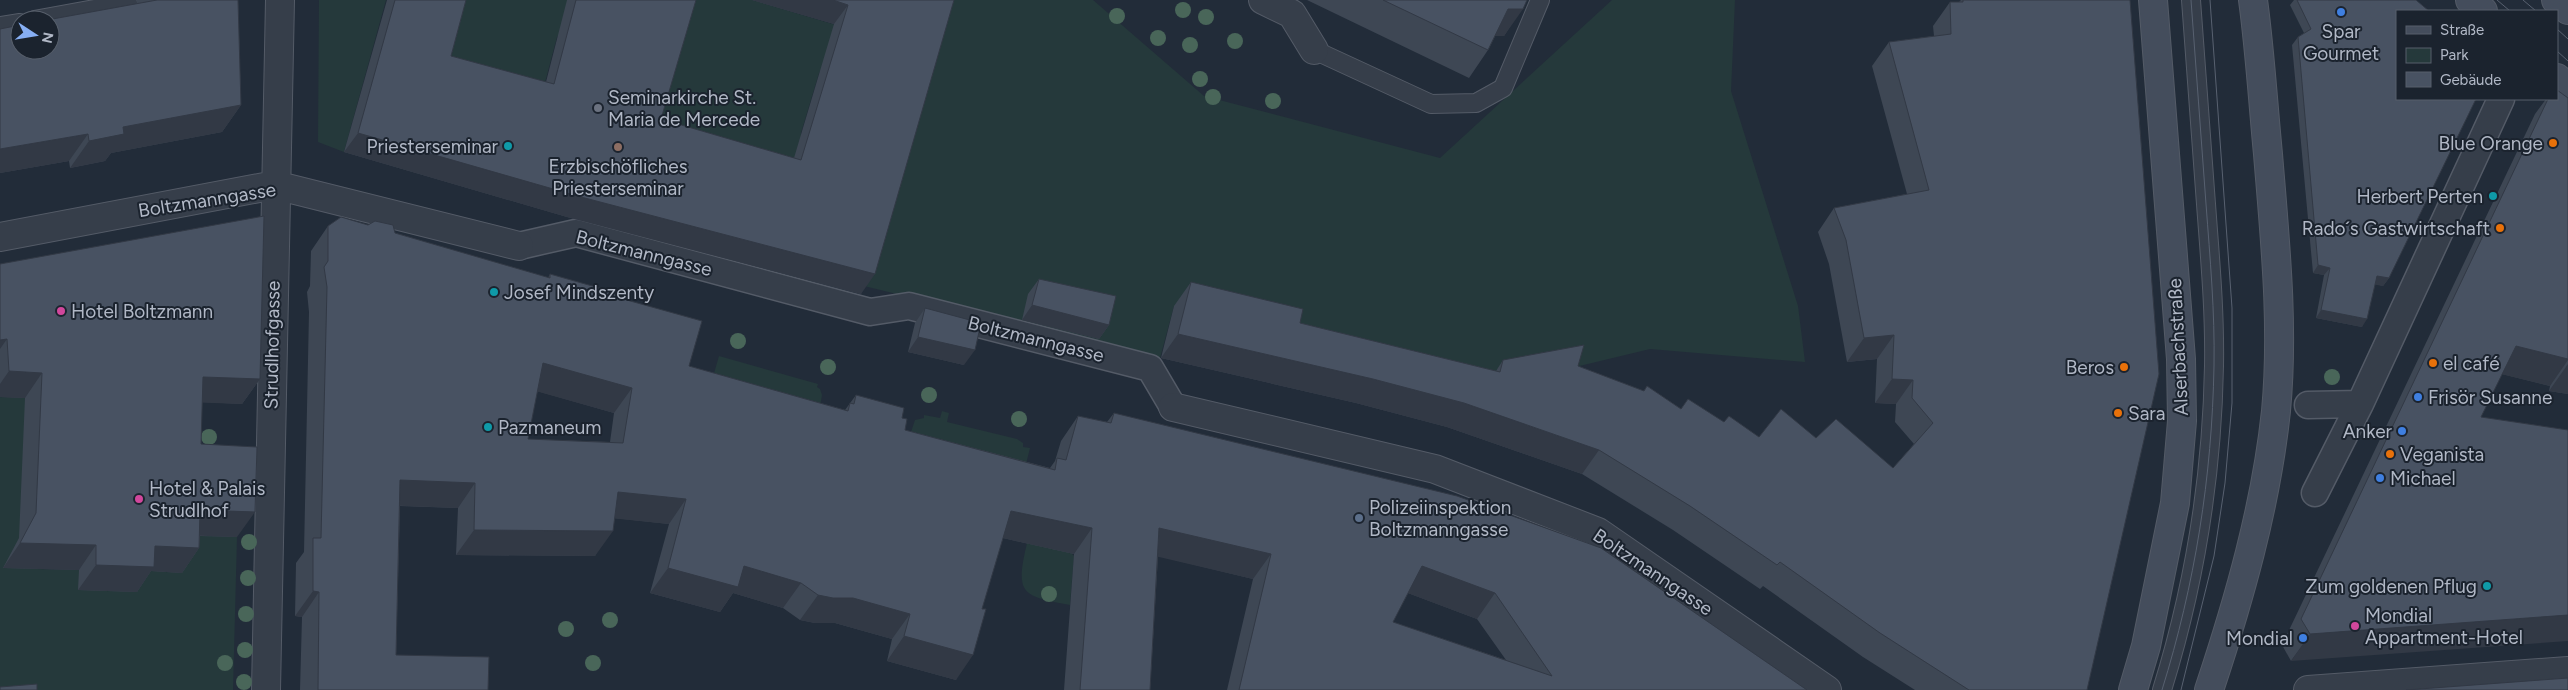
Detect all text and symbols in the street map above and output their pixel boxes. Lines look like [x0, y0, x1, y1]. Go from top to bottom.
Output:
marker: Spar Gourmet [2335, 6, 2347, 18]
north arrow [10, 10, 60, 60]
legend [2396, 10, 2558, 100]
place label: Spar Gourmet [2303, 20, 2379, 65]
text: Straße [2440, 21, 2484, 39]
text: N [38, 31, 57, 45]
text: Park [2440, 46, 2469, 64]
text: Gebäude [2440, 71, 2501, 89]
place label: Seminarkirche St. Maria de Mercede [608, 86, 760, 131]
marker: Seminarkirche St. Maria de Mercede [592, 102, 604, 114]
place label: Blue Orange [2439, 132, 2543, 155]
place label: Priesterseminar [367, 135, 499, 158]
marker: Blue Orange [2547, 137, 2559, 149]
marker: Priesterseminar [502, 140, 514, 152]
marker: Erzbischöfliches Priesterseminar [612, 141, 624, 153]
place label: Erzbischöfliches Priesterseminar [548, 155, 688, 200]
street label: Boltzmanngasse [136, 178, 278, 222]
place label: Herbert Perten [2356, 185, 2483, 208]
marker: Herbert Perten [2487, 190, 2499, 202]
place label: Rado´s Gastwirtschaft [2302, 217, 2490, 240]
marker: Rado´s Gastwirtschaft [2494, 222, 2506, 234]
street label: Boltzmanngasse [574, 225, 714, 281]
street label: Alserbachstraße [2163, 278, 2193, 416]
street label: Strudlhofgasse [259, 280, 285, 410]
place label: Josef Mindszenty [504, 281, 654, 304]
marker: Josef Mindszenty [488, 286, 500, 298]
place label: Hotel Boltzmann [71, 300, 213, 323]
marker: Hotel Boltzmann [55, 305, 67, 317]
street label: Boltzmanngasse [966, 311, 1106, 367]
place label: el café [2443, 352, 2500, 375]
place label: Beros [2066, 356, 2114, 379]
marker: el café [2427, 357, 2439, 369]
marker: Beros [2118, 361, 2130, 373]
place label: Frisör Susanne [2428, 386, 2552, 409]
marker: Frisör Susanne [2412, 391, 2424, 403]
place label: Sara [2128, 402, 2165, 425]
marker: Sara [2112, 407, 2124, 419]
place label: Pazmaneum [498, 416, 601, 439]
place label: Anker [2343, 420, 2393, 443]
marker: Pazmaneum [482, 421, 494, 433]
marker: Anker [2396, 425, 2408, 437]
place label: Veganista [2400, 443, 2484, 466]
marker: Veganista [2384, 448, 2396, 460]
place label: Michael [2390, 467, 2456, 490]
marker: Michael [2374, 472, 2386, 484]
place label: Hotel & Palais Strudlhof [149, 477, 265, 522]
marker: Hotel & Palais Strudlhof [133, 493, 145, 505]
place label: Polizeiinspektion Boltzmanngasse [1369, 496, 1511, 541]
marker: Polizeiinspektion Boltzmanngasse [1353, 512, 1365, 524]
street label: Boltzmanngasse [1589, 524, 1717, 620]
place label: Zum goldenen Pflug [2305, 575, 2477, 598]
marker: Zum goldenen Pflug [2481, 580, 2493, 592]
place label: Mondial Appartment-Hotel [2365, 604, 2523, 649]
marker: Mondial Appartment-Hotel [2349, 620, 2361, 632]
place label: Mondial [2226, 627, 2293, 650]
marker: Mondial [2297, 632, 2309, 644]

